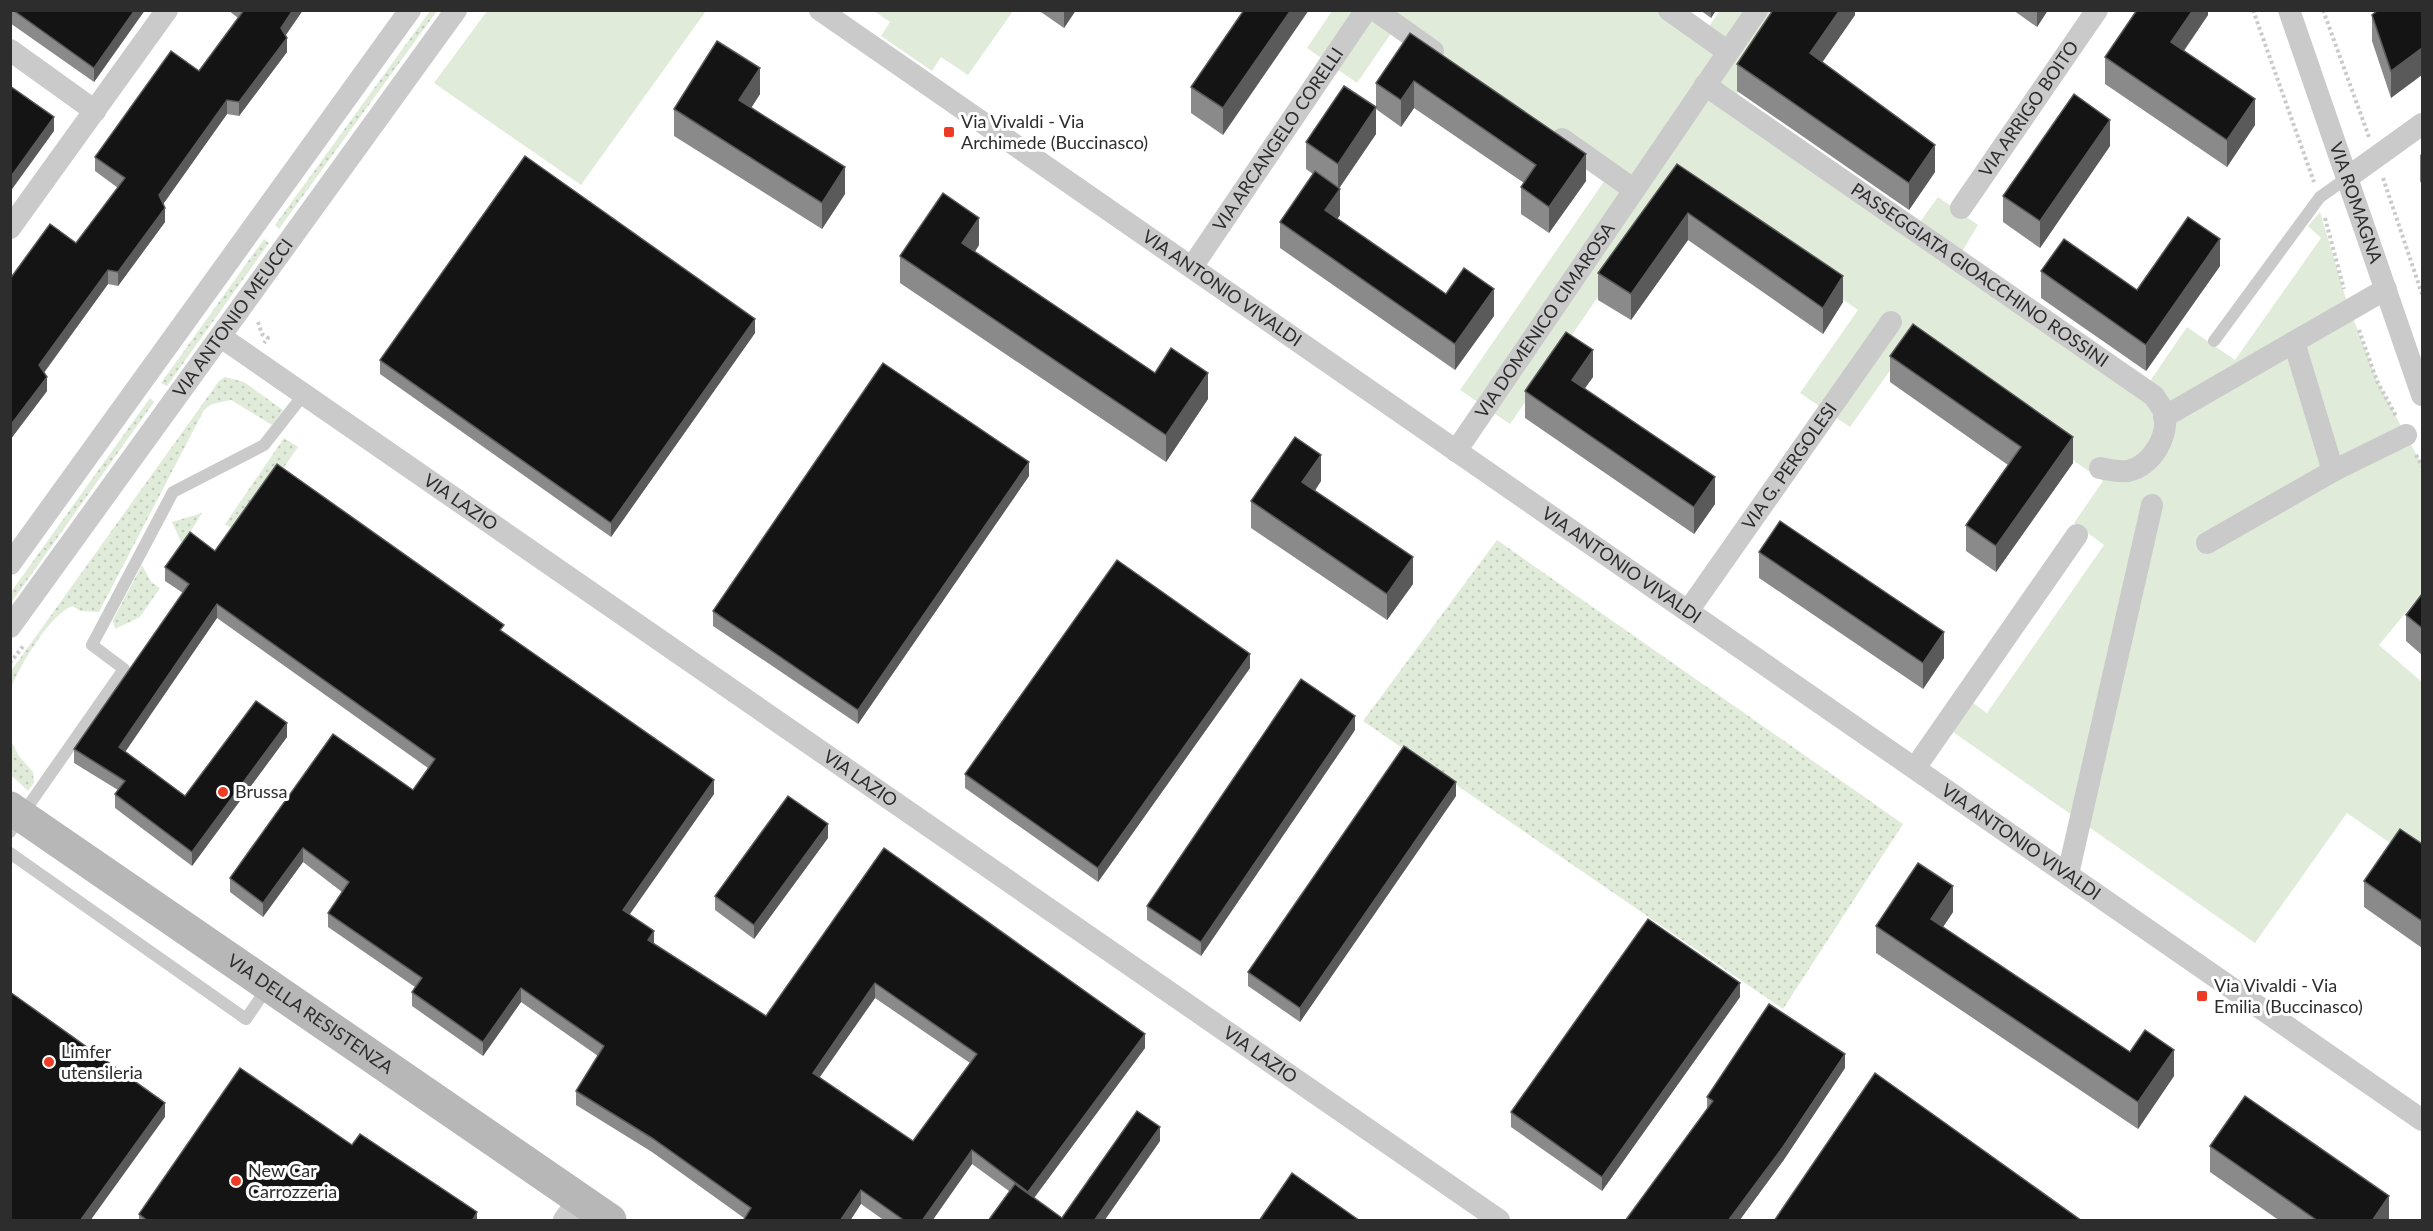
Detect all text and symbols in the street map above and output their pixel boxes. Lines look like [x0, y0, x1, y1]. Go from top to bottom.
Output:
street label: VIA ARRIGO BOITO [1974, 36, 2083, 181]
street label: VIA ARCANGELO CORELLI [1208, 43, 1347, 235]
place label: Via Vivaldi - Via Archimede (Buccinasco) [961, 110, 1148, 153]
marker: Via Vivaldi - Via Archimede (Buccinasco) [942, 125, 956, 139]
street label: VIA ROMAGNA [2325, 139, 2388, 267]
street label: PASSEGGIATA GIOACCHINO ROSSINI [1847, 178, 2113, 371]
street label: VIA DOMENICO CIMAROSA [1470, 217, 1619, 422]
street label: VIA ANTONIO VIVALDI [1139, 225, 1306, 351]
street label: VIA ANTONIO MEUCCI [168, 234, 297, 401]
street label: VIA G. PERGOLESI [1737, 398, 1841, 533]
street label: VIA LAZIO [420, 468, 502, 535]
street label: VIA ANTONIO VIVALDI [1538, 502, 1706, 627]
street label: VIA LAZIO [820, 745, 902, 811]
street label: VIA ANTONIO VIVALDI [1937, 778, 2105, 904]
place label: Brussa [235, 780, 288, 802]
marker: Brussa [216, 785, 230, 799]
street label: VIA DELLA RESISTENZA [223, 949, 398, 1078]
place label: Via Vivaldi - Via Emilia (Buccinasco) [2214, 974, 2363, 1017]
marker: Via Vivaldi - Via Emilia (Buccinasco) [2195, 989, 2209, 1003]
street label: VIA LAZIO [1219, 1021, 1302, 1087]
place label: Limfer utensileria [61, 1040, 143, 1083]
marker: Limfer utensileria [42, 1055, 56, 1069]
place label: New Car Carrozzeria [248, 1159, 337, 1202]
marker: New Car Carrozzeria [229, 1174, 243, 1188]

